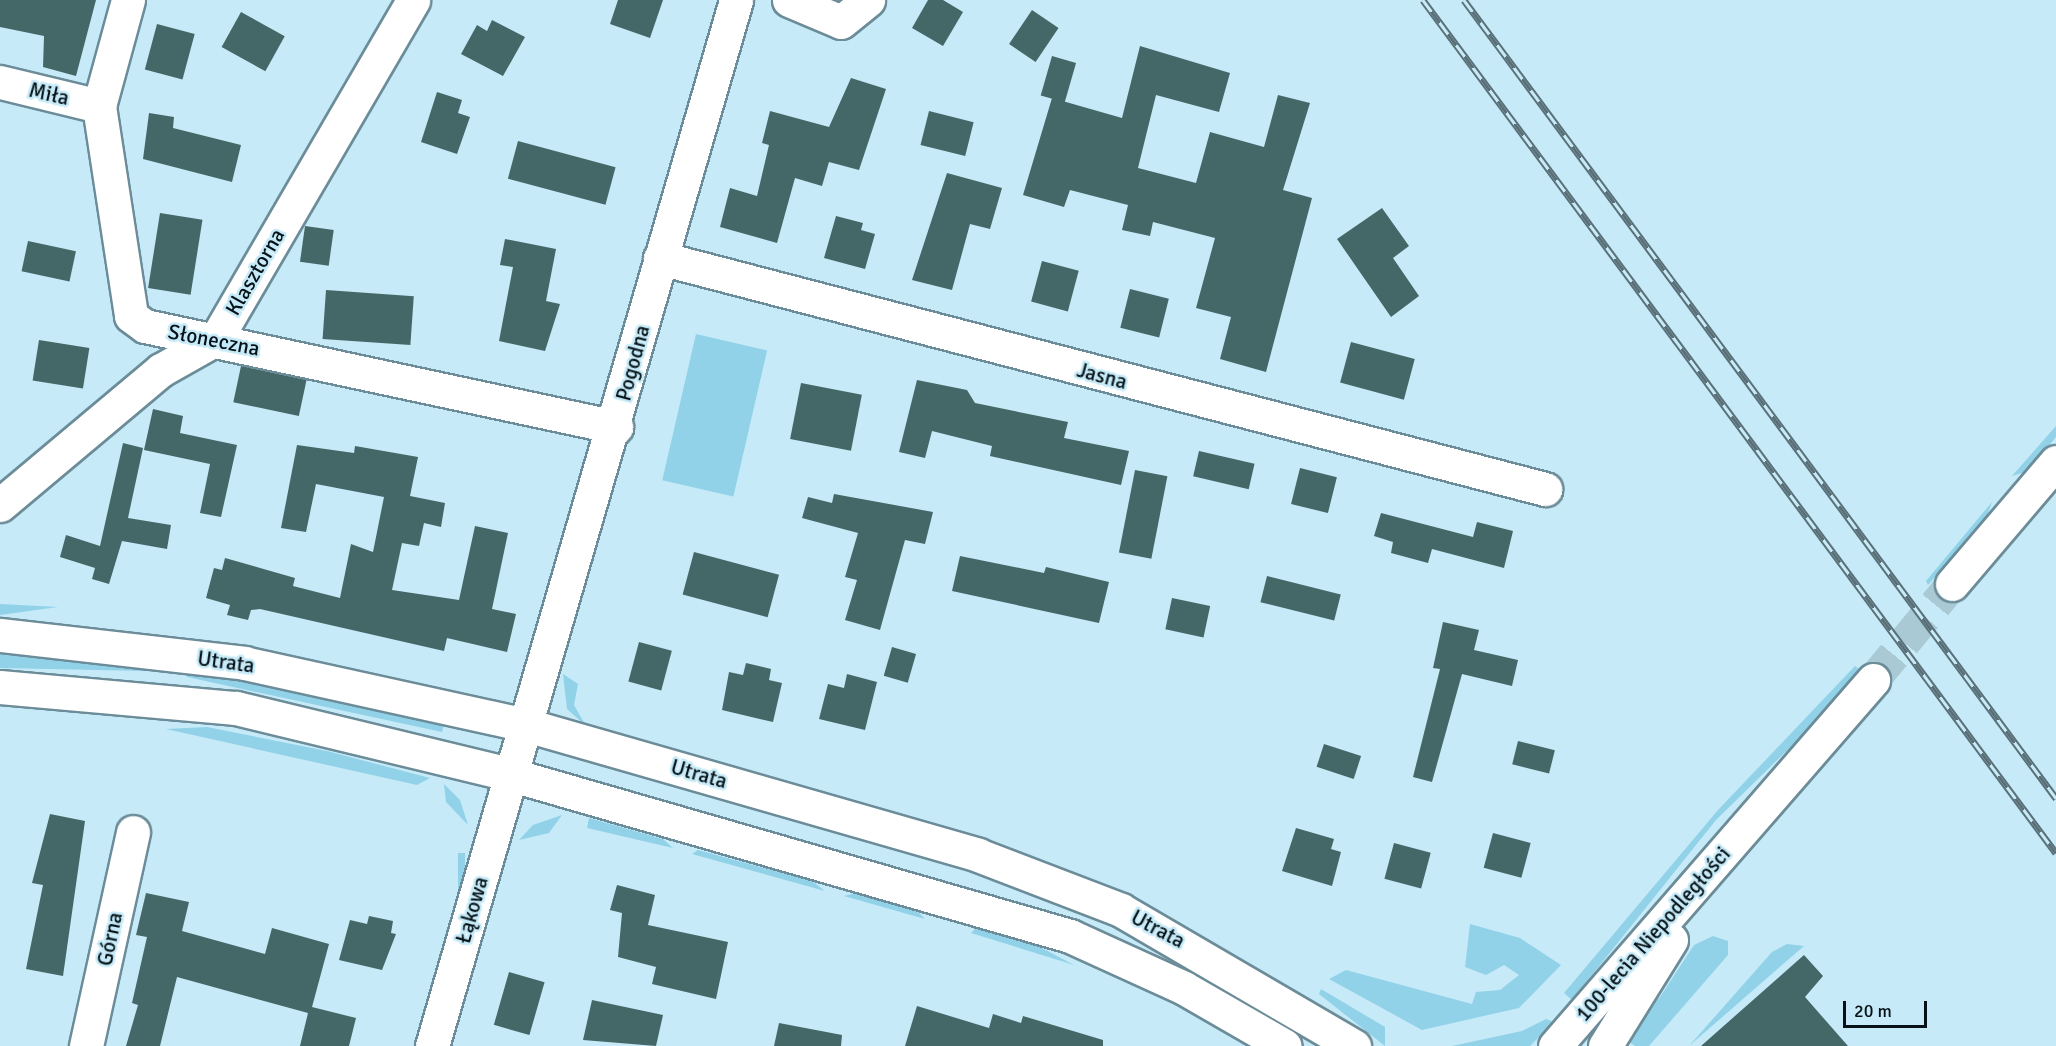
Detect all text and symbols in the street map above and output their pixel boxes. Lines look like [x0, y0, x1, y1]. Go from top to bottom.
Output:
street label: Miła [27, 77, 71, 111]
street label: Klasztorna [220, 224, 290, 320]
street label: Słoneczna [166, 319, 262, 361]
street label: Pogodna [611, 322, 655, 404]
street label: Jasna [1074, 357, 1130, 395]
street label: Utrata [196, 646, 256, 678]
street label: Utrata [668, 754, 730, 794]
street label: 100-lecia Niepodległości [1570, 842, 1736, 1026]
street label: Łąkowa [451, 874, 493, 946]
street label: Utrata [1127, 904, 1189, 954]
street label: Górna [92, 910, 128, 968]
scale bar [1846, 989, 1930, 1027]
text: 20 m [1854, 1000, 1892, 1022]

